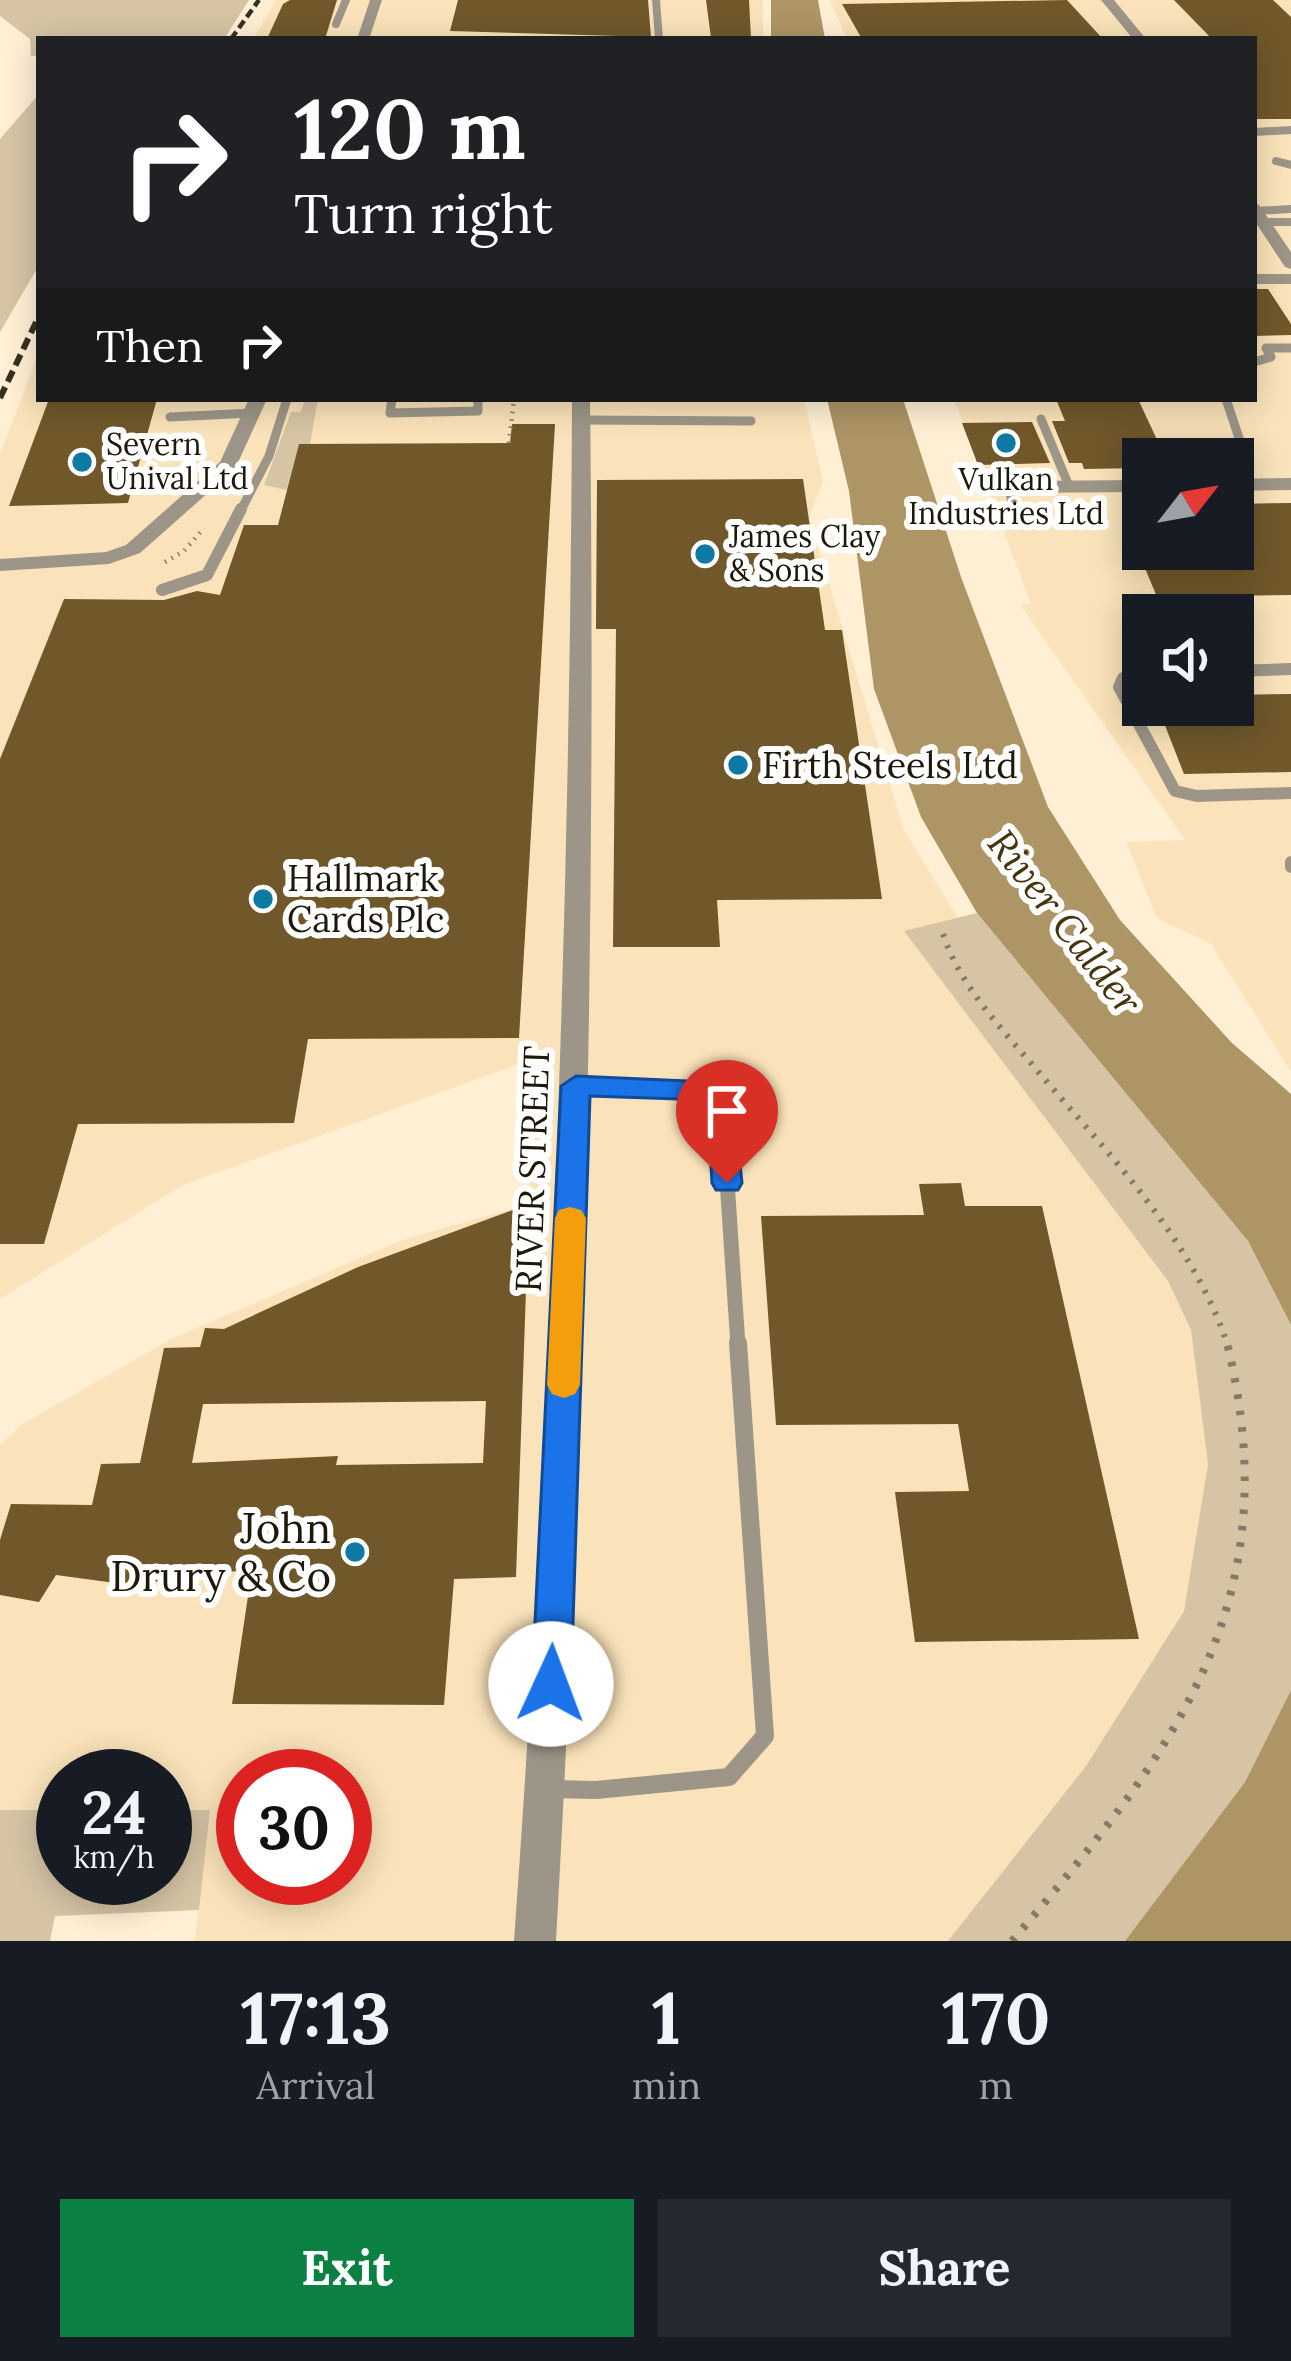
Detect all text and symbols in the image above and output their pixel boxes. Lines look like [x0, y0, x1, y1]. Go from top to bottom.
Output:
text: 120 m [294, 74, 526, 182]
icon: right [96, 84, 252, 240]
text: Turn right [294, 179, 553, 248]
icon: right [227, 312, 293, 378]
text: Then [96, 317, 203, 374]
place label: Severn Unival Ltd [106, 425, 249, 497]
marker: Vulkan Industries Ltd [993, 430, 1019, 456]
north arrow [1122, 438, 1254, 570]
map controls [1122, 438, 1254, 726]
marker: Severn Unival Ltd [69, 449, 95, 475]
place label: Vulkan Industries Ltd [908, 460, 1104, 532]
place label: James Clay & Sons [728, 517, 880, 589]
marker: James Clay & Sons [692, 541, 718, 567]
button: sound [1122, 594, 1254, 726]
place label: Firth Steels Ltd [762, 742, 1018, 788]
marker: Firth Steels Ltd [725, 752, 751, 778]
water label: River Calder [977, 819, 1153, 1025]
place label: Hallmark Cards Plc [287, 855, 444, 942]
marker: Hallmark Cards Plc [250, 886, 276, 912]
street label: RIVER STREET [505, 1045, 559, 1293]
pin [676, 1060, 778, 1183]
icon: arrive [694, 1078, 760, 1144]
place label: John Drury & Co [110, 1501, 331, 1603]
marker: John Drury & Co [342, 1539, 368, 1565]
position arrow [488, 1621, 614, 1747]
speed limit sign: 30 [216, 1749, 372, 1905]
text: 24 [82, 1774, 146, 1850]
text: km/h [73, 1838, 155, 1876]
text: 17:13 [241, 1972, 391, 2064]
text: 1 [652, 1972, 681, 2064]
text: 170 [942, 1972, 1050, 2064]
text: Arrival [256, 2060, 375, 2110]
text: min [632, 2060, 701, 2110]
text: m [979, 2060, 1013, 2110]
button: Exit [60, 2199, 634, 2337]
button: Share [658, 2199, 1231, 2337]

